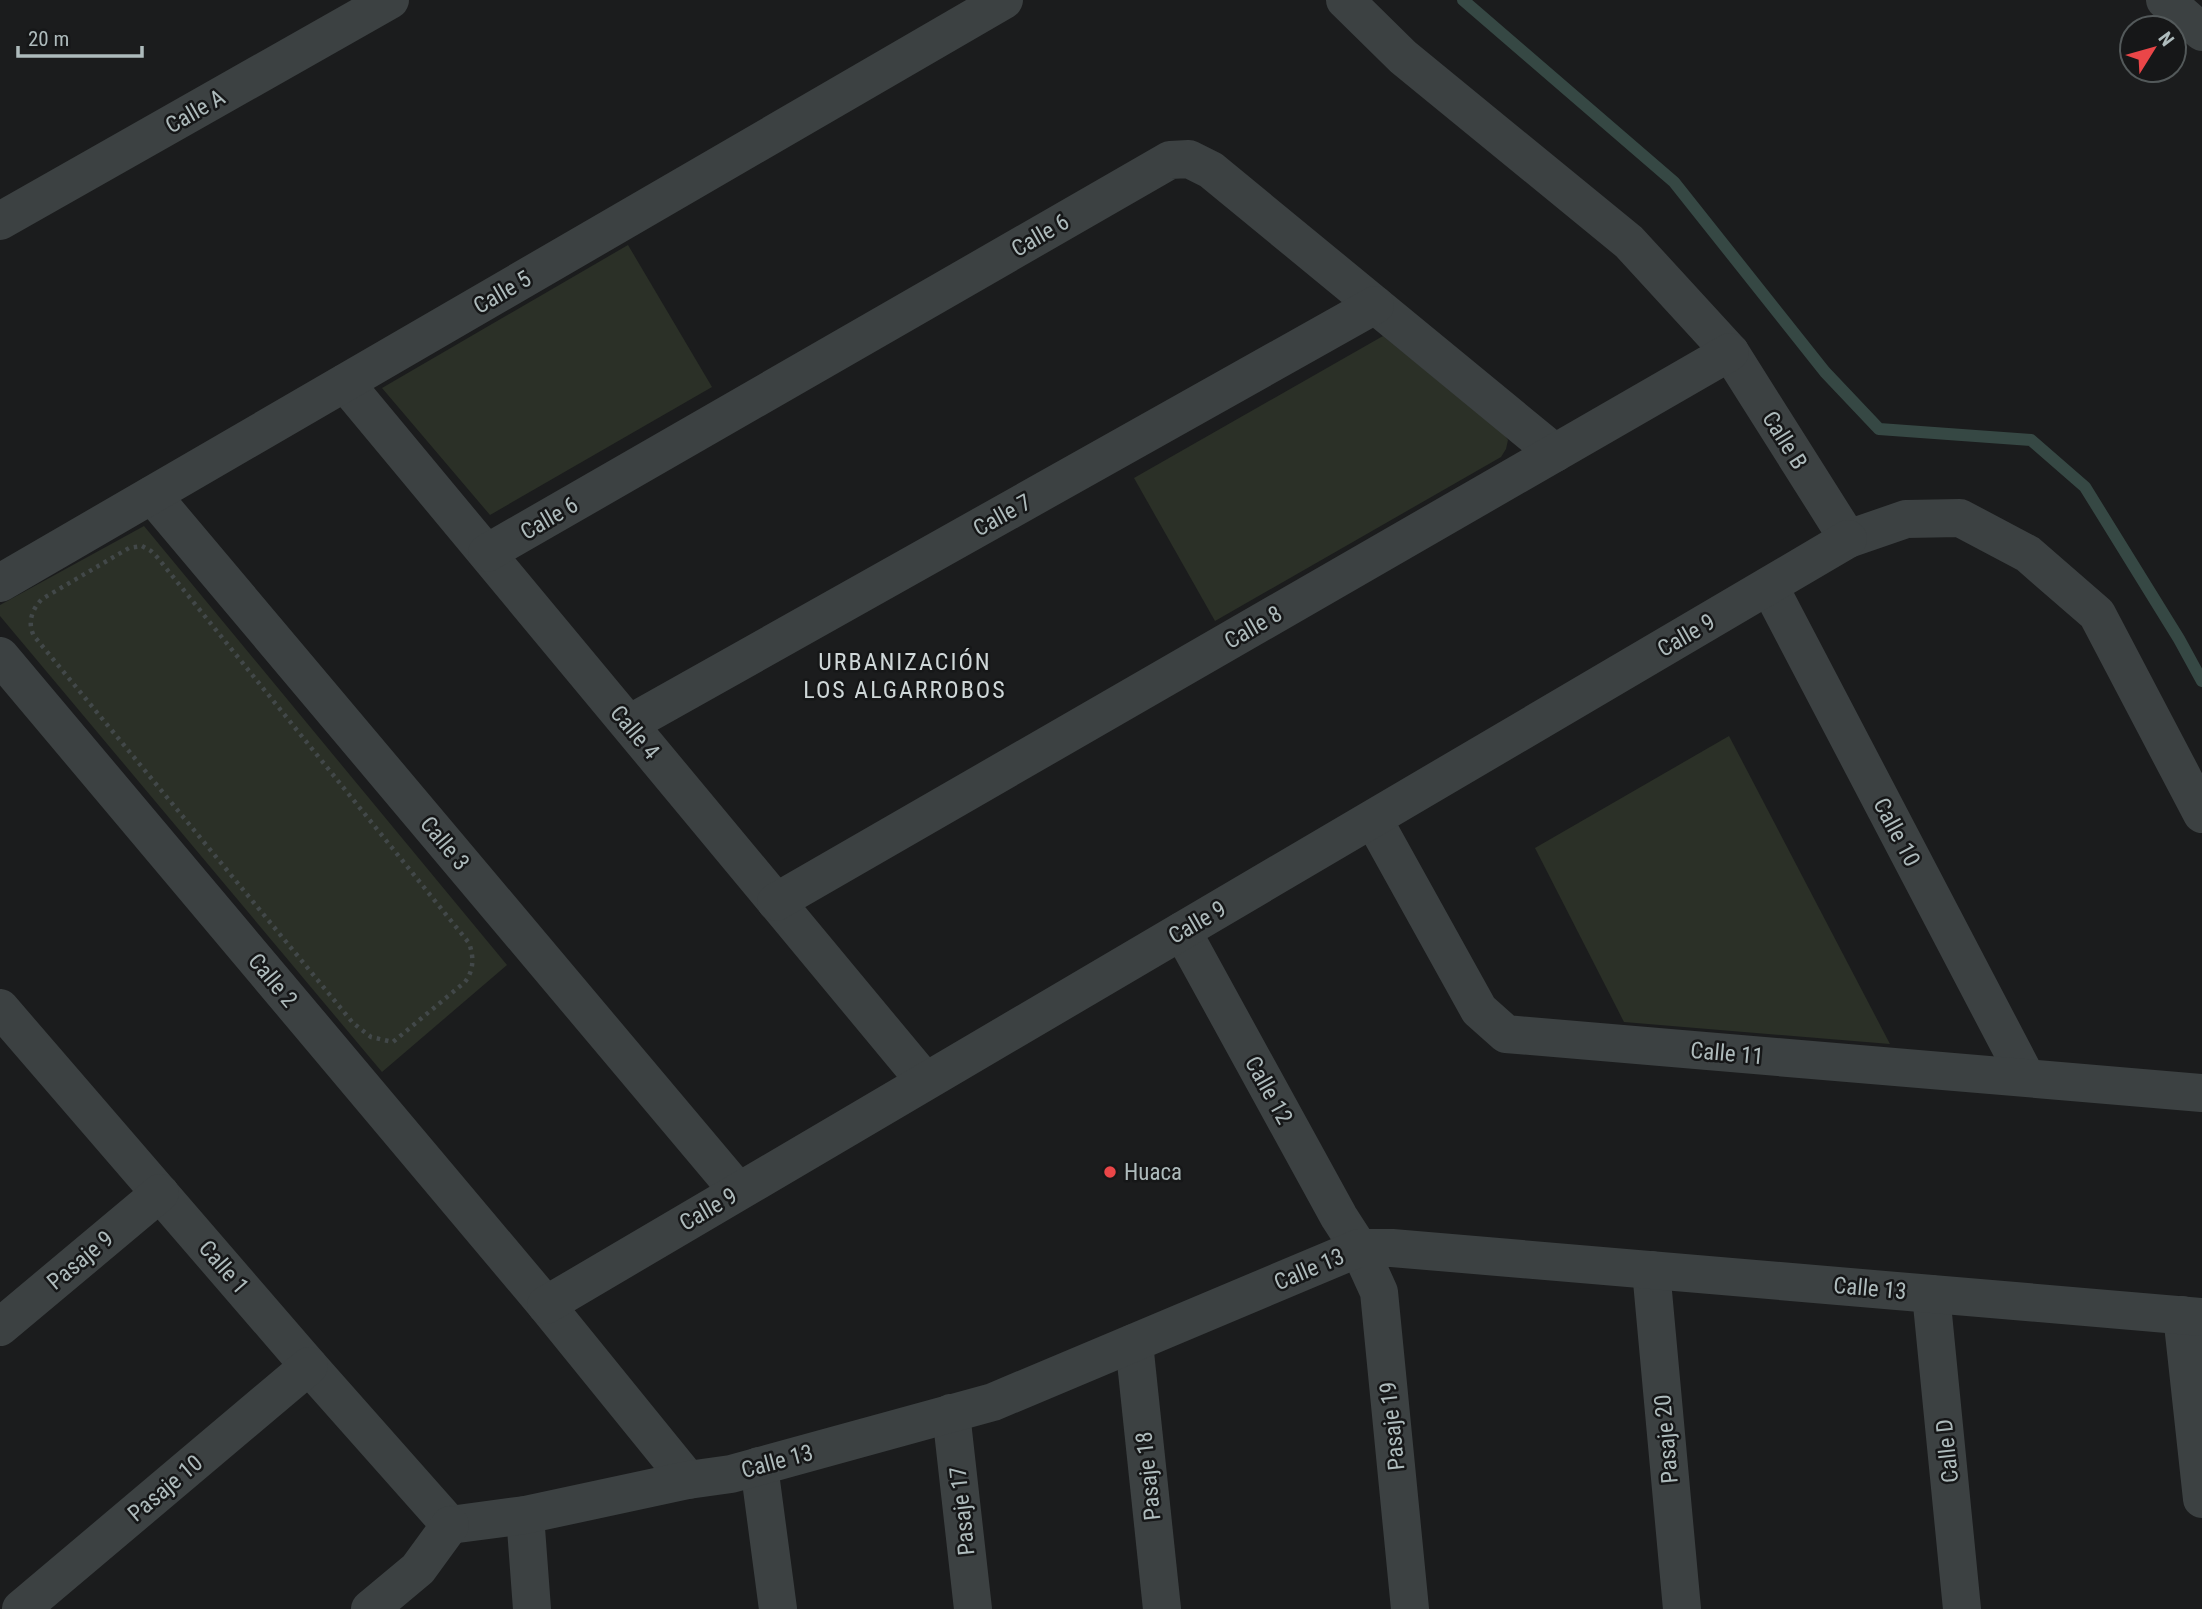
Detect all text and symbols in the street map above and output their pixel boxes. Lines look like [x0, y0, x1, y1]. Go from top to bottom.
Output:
scale bar [18, 14, 142, 58]
north arrow [2118, 14, 2188, 84]
text: 20 m [28, 27, 69, 51]
text: N [2153, 28, 2179, 51]
street label: Calle A [161, 84, 230, 139]
street label: Calle 6 [1007, 208, 1074, 263]
street label: Calle 5 [469, 265, 536, 320]
street label: Calle B [1756, 406, 1813, 474]
street label: Calle 7 [969, 489, 1036, 542]
street label: Calle 6 [516, 491, 583, 546]
street label: Calle 8 [1220, 600, 1287, 655]
street label: Calle 9 [1653, 608, 1720, 663]
district label: URBANIZACIÓN LOS ALGARROBOS [803, 648, 1007, 704]
street label: Calle 4 [604, 700, 665, 765]
street label: Calle 10 [1867, 793, 1926, 871]
street label: Calle 3 [414, 811, 475, 876]
street label: Calle 9 [1164, 895, 1231, 950]
street label: Calle 2 [242, 948, 303, 1013]
street label: Calle 11 [1689, 1037, 1765, 1070]
street label: Calle 12 [1239, 1052, 1298, 1129]
place label: Huaca [1124, 1159, 1182, 1186]
marker: Huaca [1102, 1164, 1118, 1180]
street label: Calle 9 [675, 1182, 742, 1237]
street label: Pasaje 9 [42, 1225, 119, 1296]
street label: Calle 1 [193, 1235, 254, 1300]
street label: Calle 13 [1270, 1243, 1348, 1296]
street label: Calle 13 [1832, 1272, 1908, 1305]
street label: Pasaje 19 [1374, 1380, 1411, 1472]
street label: Pasaje 20 [1649, 1393, 1684, 1485]
street label: Calle D [1931, 1418, 1964, 1484]
street label: Pasaje 18 [1130, 1430, 1167, 1522]
street label: Calle 13 [738, 1439, 816, 1484]
street label: Pasaje 10 [123, 1449, 208, 1527]
street label: Pasaje 17 [944, 1465, 981, 1557]

